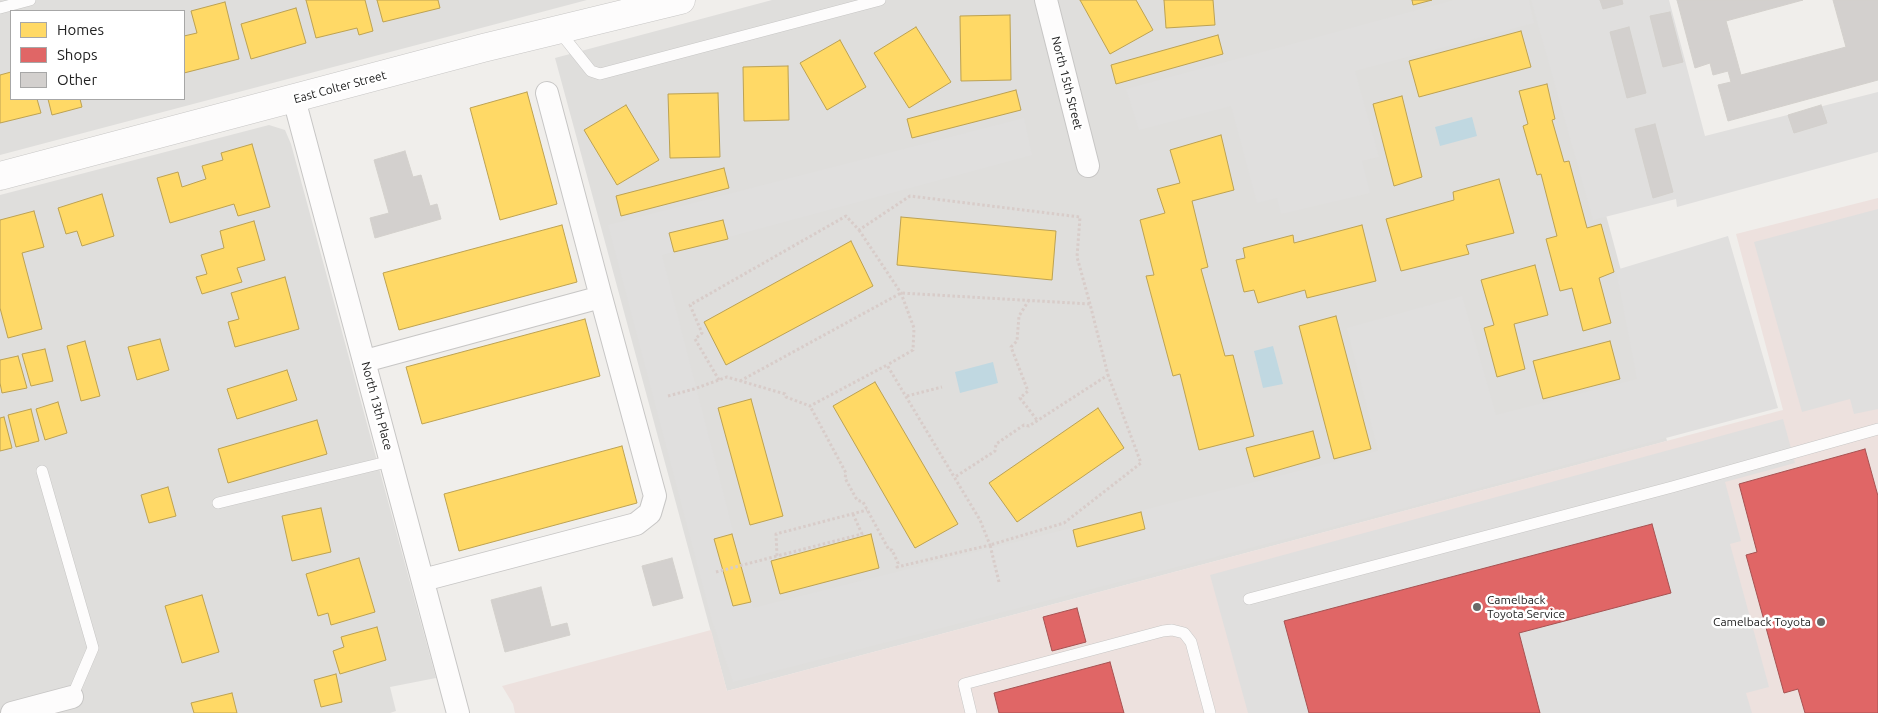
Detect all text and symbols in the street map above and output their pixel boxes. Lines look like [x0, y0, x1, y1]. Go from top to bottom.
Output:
legend [10, 10, 185, 100]
text: Homes [57, 21, 104, 38]
street label: North 15th Street [1048, 35, 1086, 131]
text: Shops [57, 46, 98, 63]
street label: East Colter Street [292, 68, 388, 106]
text: Other [57, 71, 97, 88]
street label: North 13th Place [358, 360, 396, 452]
place label: Camelback Toyota Service [1487, 593, 1565, 621]
marker: Camelback Toyota Service [1471, 601, 1483, 613]
place label: Camelback Toyota [1713, 615, 1811, 629]
marker: Camelback Toyota [1815, 616, 1827, 628]

